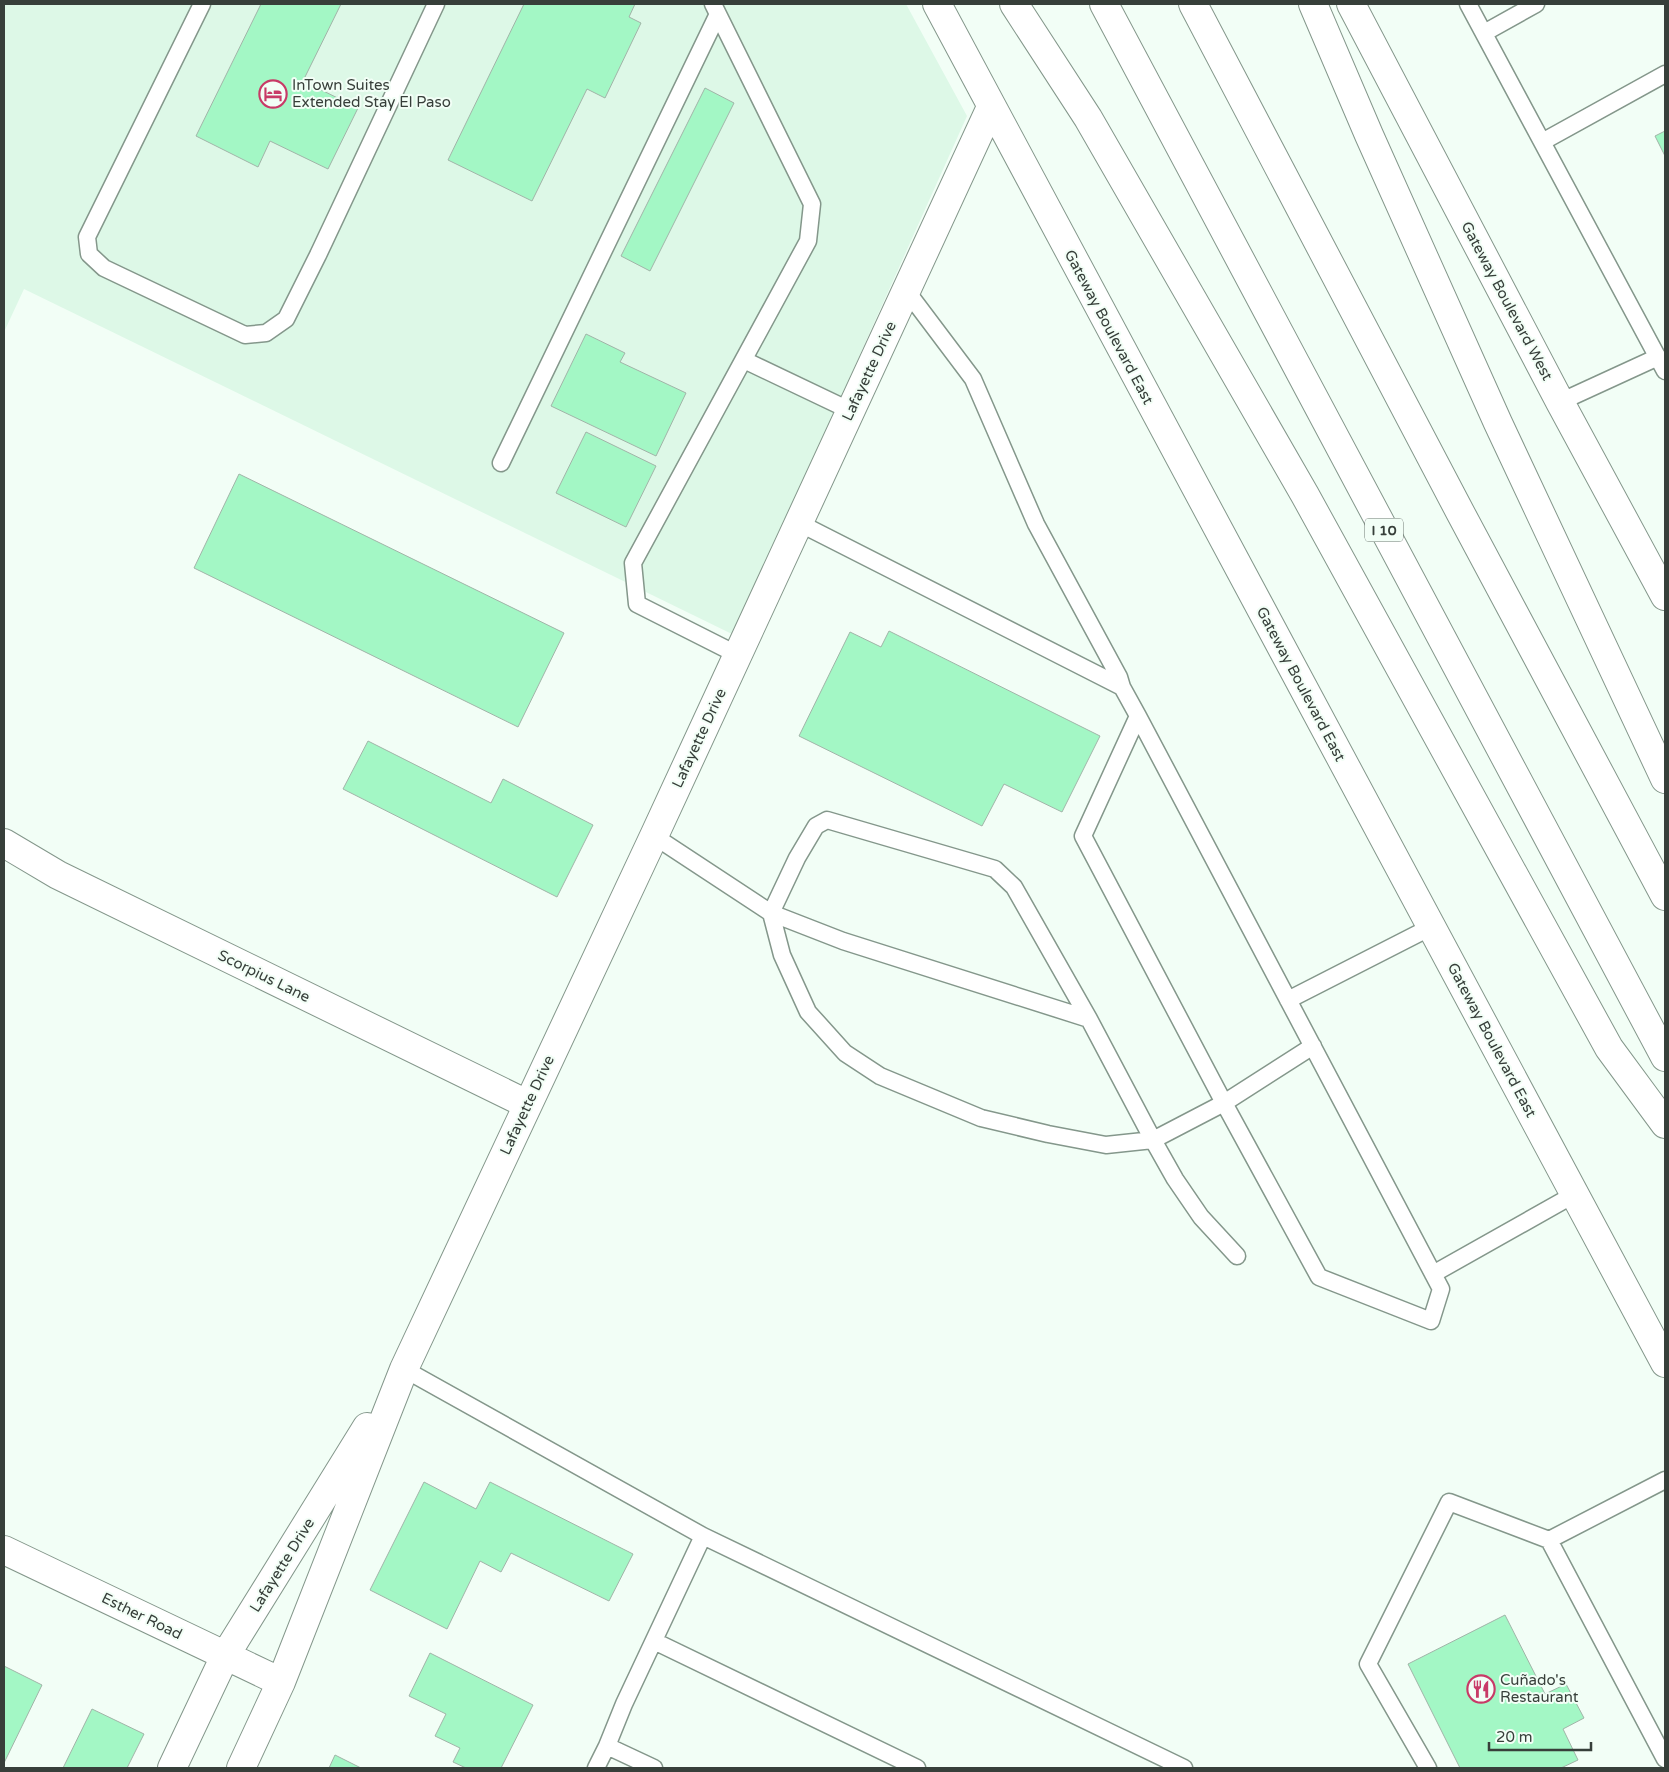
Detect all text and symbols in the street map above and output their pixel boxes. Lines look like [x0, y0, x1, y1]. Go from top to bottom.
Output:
place label: InTown Suites Extended Stay El Paso [292, 76, 451, 111]
hotel icon: InTown Suites Extended Stay El Paso [258, 79, 288, 109]
street label: Gateway Boulevard West [1457, 218, 1557, 384]
street label: Gateway Boulevard East [1061, 247, 1158, 408]
street label: Lafayette Drive [838, 318, 900, 424]
road number: I 10 [1365, 518, 1403, 542]
street label: Gateway Boulevard East [1253, 604, 1350, 765]
street label: Lafayette Drive [668, 685, 730, 791]
street label: Scorpius Lane [215, 946, 313, 1006]
street label: Gateway Boulevard East [1444, 960, 1541, 1121]
street label: Lafayette Drive [496, 1052, 558, 1158]
street label: Lafayette Drive [246, 1515, 318, 1615]
street label: Esther Road [99, 1589, 185, 1643]
place label: Cuñado's Restaurant [1500, 1671, 1579, 1706]
restaurant icon: Cuñado's Restaurant [1466, 1674, 1496, 1704]
scale bar [1489, 1720, 1592, 1752]
text: 20 m [1496, 1728, 1533, 1746]

